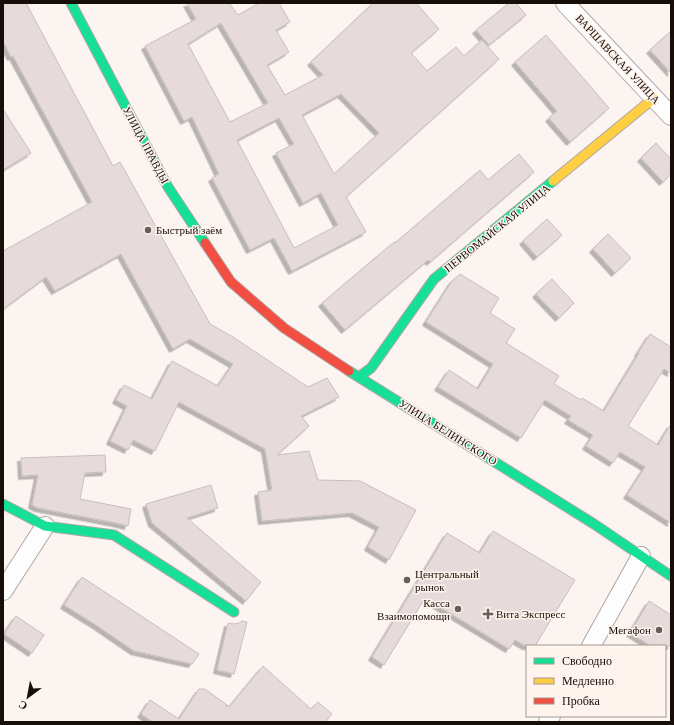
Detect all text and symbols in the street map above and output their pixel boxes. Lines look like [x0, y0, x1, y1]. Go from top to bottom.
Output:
street label: ВАРШАВСКАЯ УЛИЦА [573, 12, 663, 106]
street label: УЛИЦА ПРАВДЫ [121, 105, 171, 186]
street label: ПЕРВОМАЙСКАЯ УЛИЦА [442, 182, 552, 274]
place label: Быстрый заём [156, 224, 222, 236]
marker: Быстрый заём [143, 225, 153, 235]
street label: УЛИЦА БЕЛИНСКОГО [397, 397, 499, 467]
place label: Центральный рынок [415, 568, 479, 593]
marker: Центральный рынок [402, 575, 412, 585]
place label: Касса Взаимопомощи [377, 597, 450, 622]
marker: Касса Взаимопомощи [453, 604, 463, 614]
place label: Вита Экспресс [496, 608, 565, 620]
marker: Вита Экспресс [483, 609, 493, 619]
place label: Мегафон [609, 624, 651, 636]
marker: Мегафон [654, 625, 664, 635]
legend [526, 645, 666, 717]
text: Свободно [562, 654, 612, 668]
text: Медленно [562, 674, 614, 688]
north arrow [8, 677, 48, 717]
text: Пробка [562, 694, 600, 708]
text: С [16, 698, 29, 713]

